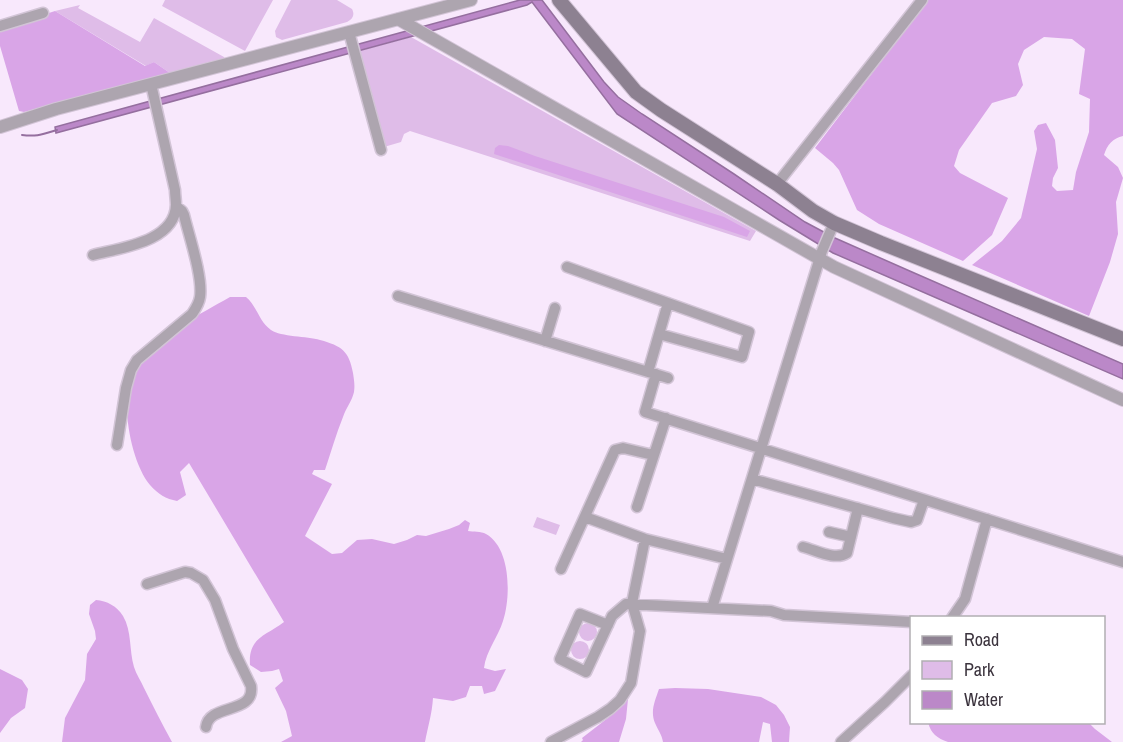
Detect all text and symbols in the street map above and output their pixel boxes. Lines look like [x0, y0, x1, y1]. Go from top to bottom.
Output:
legend [910, 616, 1105, 724]
text: Road [964, 627, 999, 652]
text: Park [964, 657, 995, 682]
text: Water [964, 687, 1003, 712]

